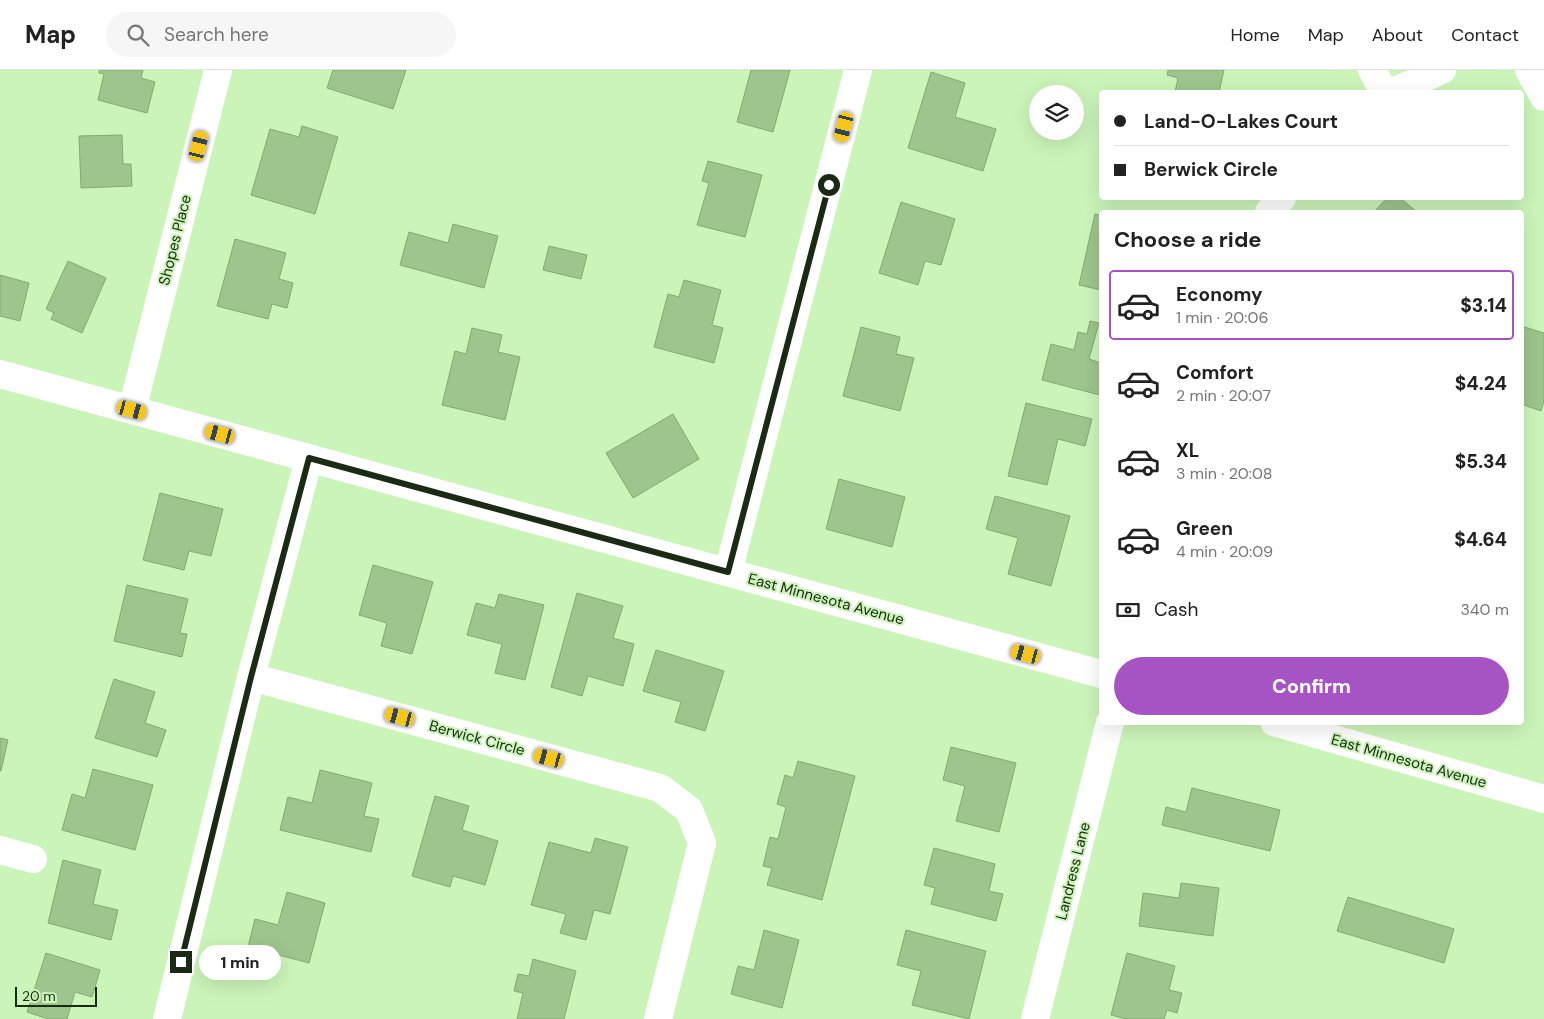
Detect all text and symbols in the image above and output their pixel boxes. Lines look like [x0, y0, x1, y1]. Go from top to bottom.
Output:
search box [106, 12, 456, 57]
text: Map [25, 19, 76, 50]
icon: search [124, 21, 152, 49]
text: Search here [164, 22, 269, 47]
text: Home [1230, 23, 1280, 47]
text: Map [1308, 23, 1344, 47]
text: About [1372, 23, 1423, 47]
text: Contact [1451, 23, 1519, 47]
map controls [1029, 85, 1084, 140]
button: layers [1029, 85, 1084, 140]
text: Land-O-Lakes Court [1144, 109, 1338, 134]
car [833, 111, 854, 143]
car [188, 130, 209, 162]
text: Berwick Circle [1144, 157, 1278, 182]
route start [818, 174, 840, 196]
street label: Shopes Place [154, 192, 196, 288]
text: Choose a ride [1114, 225, 1262, 254]
text: Economy [1176, 282, 1263, 307]
icon: car [1116, 283, 1161, 328]
text: $3.14 [1460, 293, 1507, 318]
text: 1 min · 20:06 [1176, 307, 1268, 328]
text: Comfort [1176, 360, 1254, 385]
icon: car [1116, 361, 1161, 406]
text: $4.24 [1455, 371, 1507, 396]
text: 2 min · 20:07 [1176, 385, 1271, 406]
car [115, 399, 148, 421]
car [203, 423, 236, 445]
text: XL [1176, 438, 1199, 463]
icon: car [1116, 439, 1161, 484]
text: $5.34 [1455, 449, 1507, 474]
text: 3 min · 20:08 [1176, 463, 1273, 484]
text: Green [1176, 516, 1233, 541]
icon: car [1116, 517, 1161, 562]
text: $4.64 [1454, 527, 1507, 552]
text: 4 min · 20:09 [1176, 541, 1273, 562]
street label: East Minnesota Avenue [746, 569, 906, 629]
icon: cash [1114, 596, 1142, 624]
text: Cash [1154, 597, 1198, 622]
text: 340 m [1460, 599, 1509, 620]
car [1009, 643, 1042, 665]
button: Confirm [1114, 657, 1509, 715]
car [383, 706, 416, 728]
street label: Berwick Circle [427, 716, 527, 760]
street label: East Minnesota Avenue [1329, 729, 1489, 793]
car [532, 747, 565, 769]
street label: Landress Lane [1051, 820, 1095, 922]
callout: 1 min [198, 944, 281, 980]
route end [170, 951, 192, 973]
text: 1 min [220, 952, 260, 973]
scale bar [15, 984, 98, 1007]
text: 20 m [22, 987, 56, 1005]

